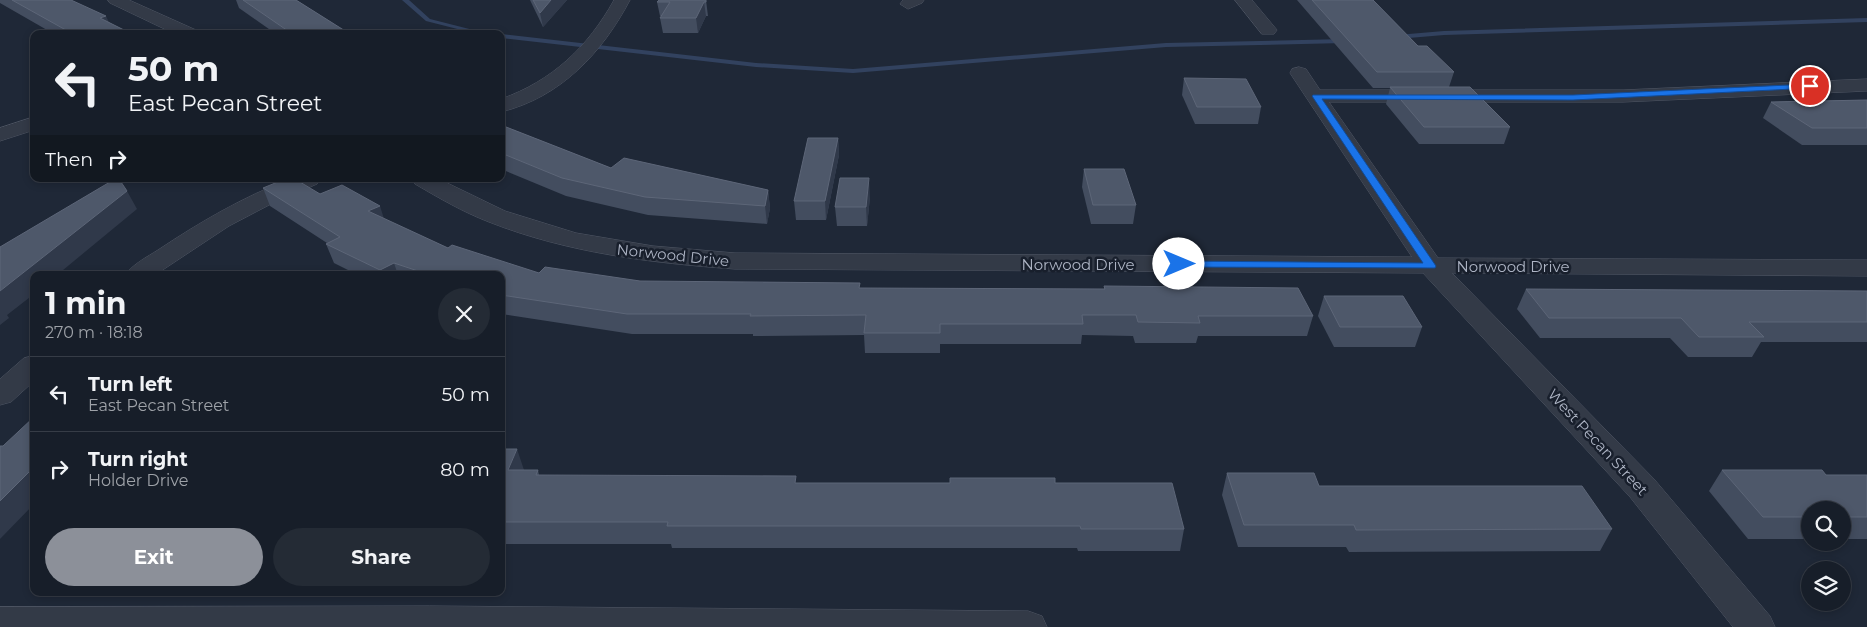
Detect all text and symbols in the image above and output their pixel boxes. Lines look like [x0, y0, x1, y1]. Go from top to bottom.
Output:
text: 50 m [128, 47, 219, 90]
icon: left [45, 50, 110, 115]
pin [1789, 65, 1831, 107]
icon: arrive [1796, 72, 1824, 100]
text: East Pecan Street [128, 90, 322, 117]
icon: right [103, 145, 131, 173]
text: Then [45, 148, 93, 171]
position arrow [1152, 237, 1204, 289]
street label: Norwood Drive [616, 240, 730, 270]
street label: Norwood Drive [1022, 255, 1135, 274]
street label: Norwood Drive [1457, 257, 1570, 276]
text: 1 min [45, 285, 126, 322]
button: close [438, 288, 490, 340]
text: 270 m · 18:18 [45, 323, 143, 342]
text: Turn left [88, 373, 173, 396]
icon: left [45, 380, 73, 408]
text: 50 m [442, 383, 490, 406]
street label: West Pecan Street [1544, 385, 1652, 499]
text: East Pecan Street [88, 396, 229, 415]
text: Turn right [88, 448, 188, 471]
icon: right [45, 455, 73, 483]
text: 80 m [440, 458, 490, 481]
text: Holder Drive [88, 471, 188, 490]
map controls [1801, 501, 1851, 611]
button: search [1801, 501, 1851, 551]
button: Exit [45, 528, 263, 586]
button: Share [273, 528, 490, 586]
button: layers [1801, 561, 1851, 611]

